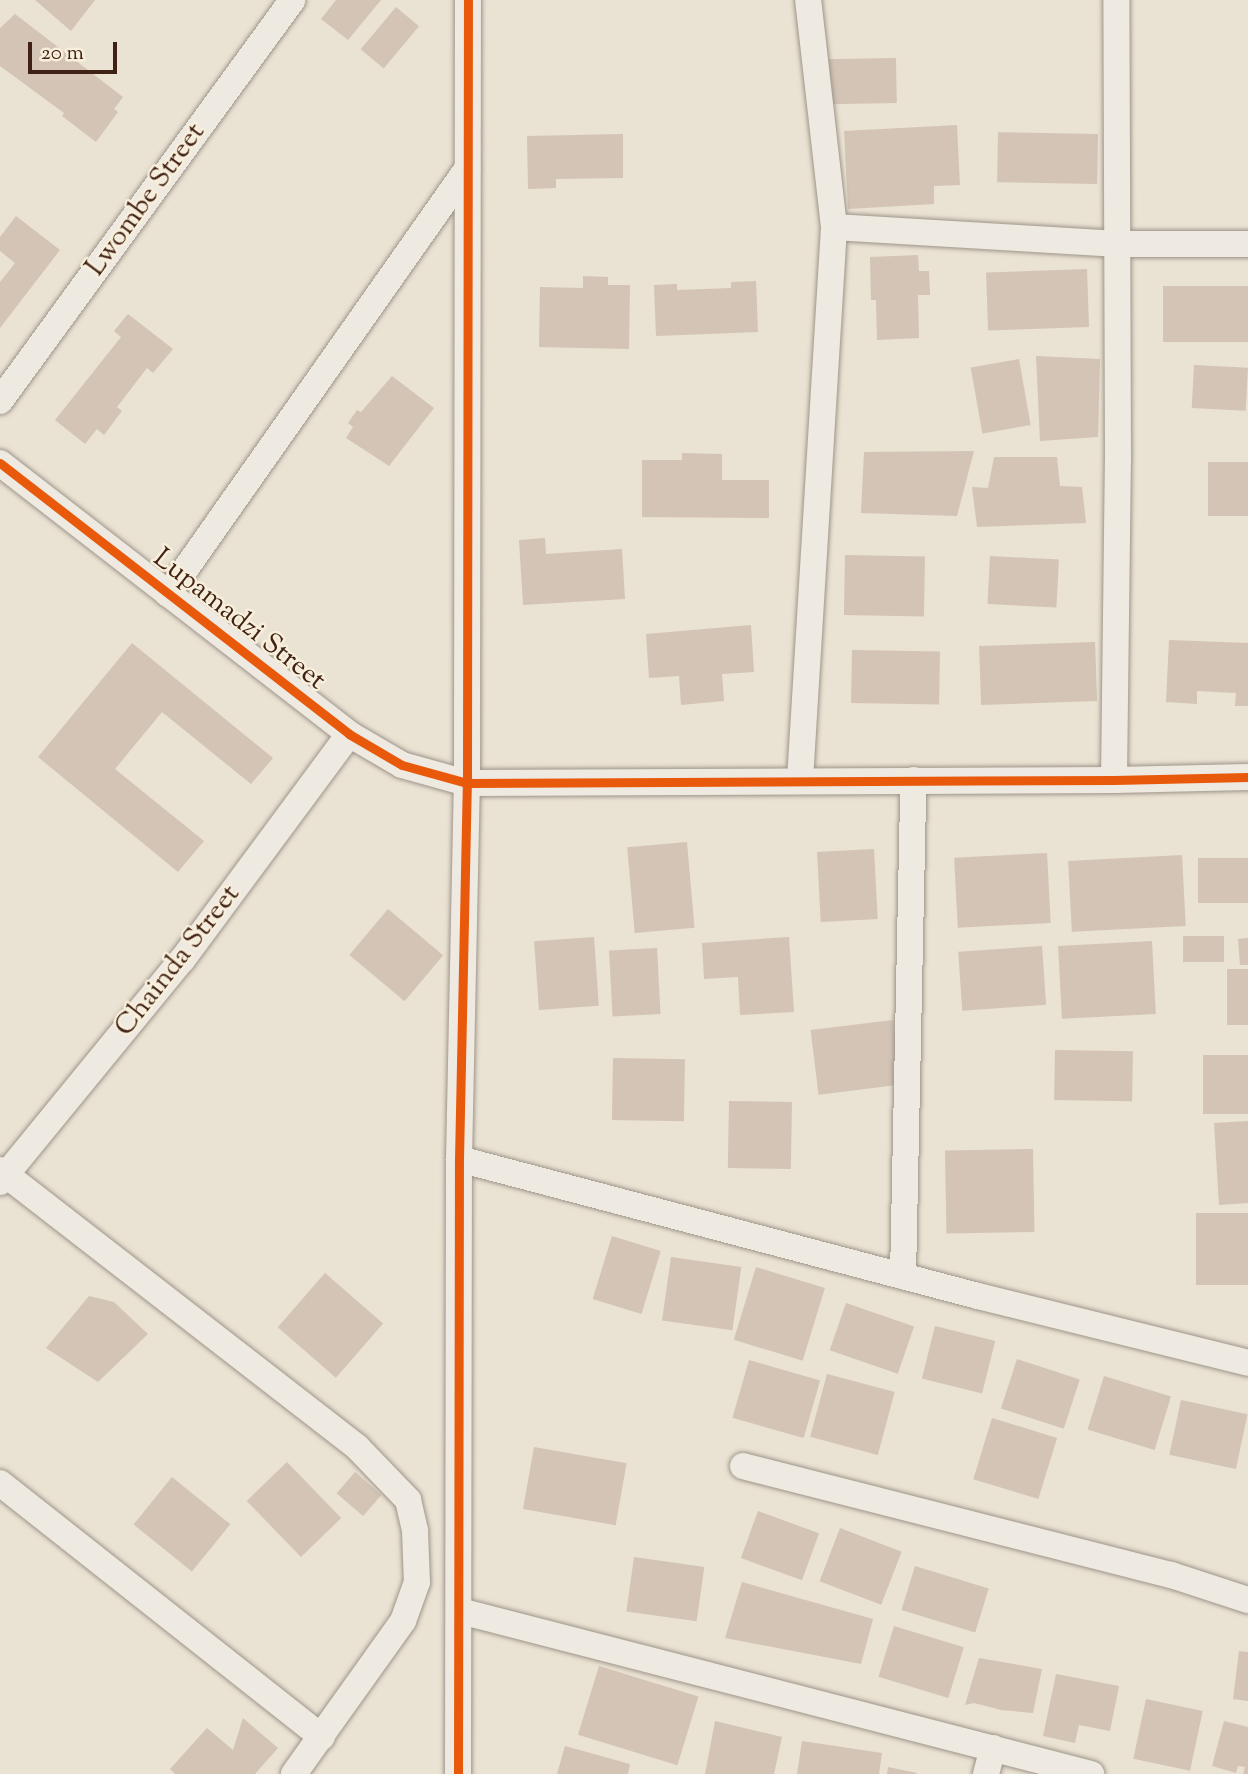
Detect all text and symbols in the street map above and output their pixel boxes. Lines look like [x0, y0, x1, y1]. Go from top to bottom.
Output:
scale bar [32, 28, 121, 72]
text: 20 m [41, 39, 84, 69]
street label: Lwombe Street [79, 117, 213, 283]
street label: Lupamadzi Street [146, 542, 332, 698]
street label: Chainda Street [108, 878, 248, 1044]

